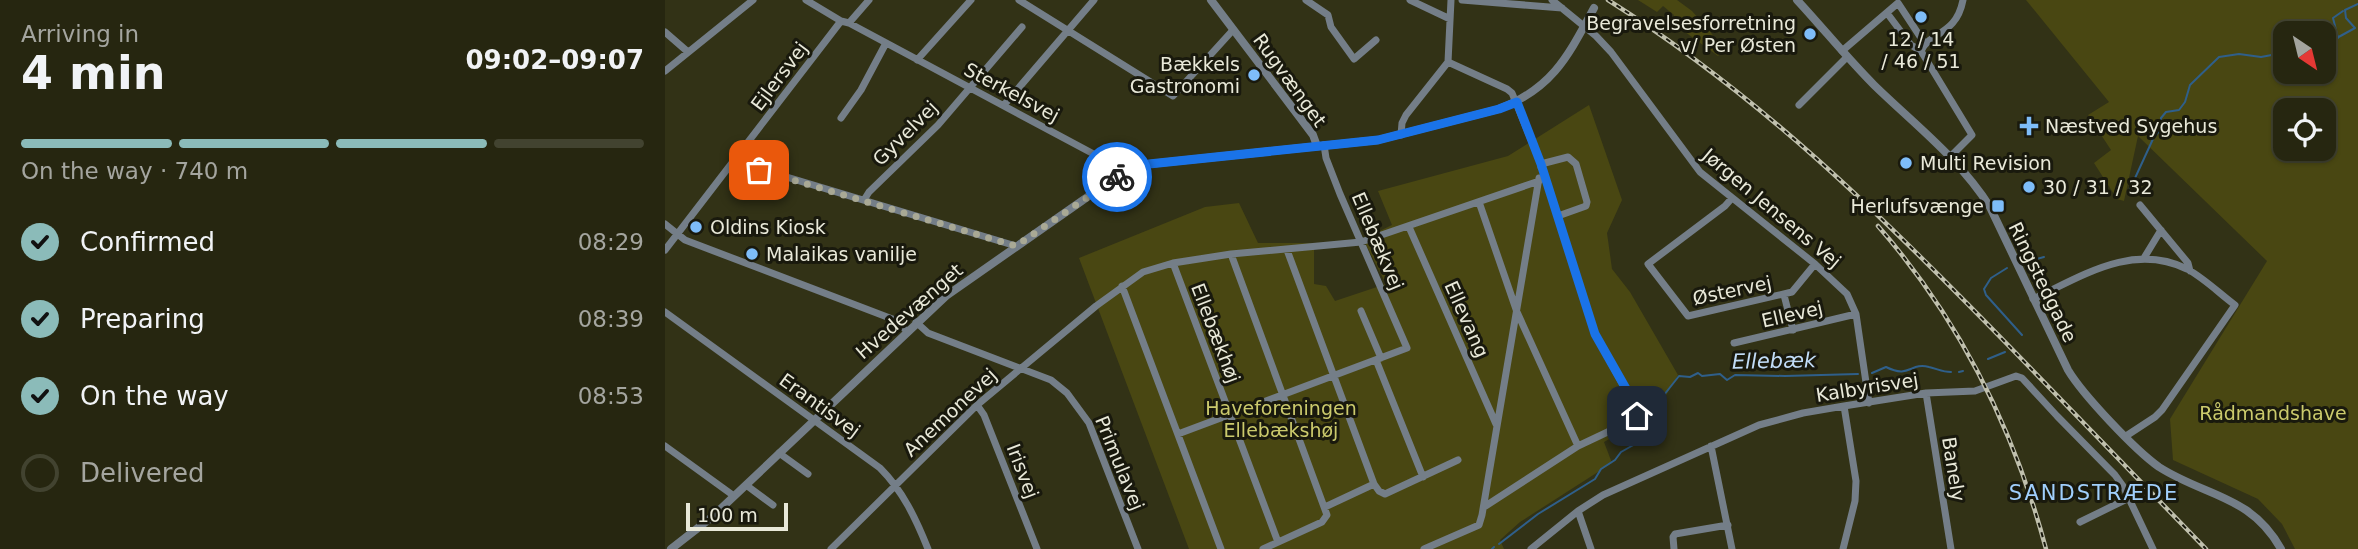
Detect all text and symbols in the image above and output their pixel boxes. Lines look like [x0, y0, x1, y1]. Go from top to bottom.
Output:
marker: 12 / 14 / 46 / 51 [1913, 9, 1929, 25]
place label: Begravelsesforretning v/ Per Østen [1586, 12, 1796, 56]
text: Arriving in [21, 21, 139, 47]
north arrow [2273, 21, 2336, 84]
map controls [2273, 21, 2336, 161]
marker: Begravelsesforretning v/ Per Østen [1802, 26, 1818, 42]
place label: 12 / 14 / 46 / 51 [1881, 28, 1961, 72]
street label: Rugvænget [1249, 29, 1331, 131]
street label: Ejlersvej [746, 37, 812, 115]
text: 09:02–09:07 [465, 45, 644, 75]
text: 4 min [21, 46, 165, 100]
place label: Bækkels Gastronomi [1130, 53, 1240, 97]
street label: Sterkelsvej [961, 58, 1063, 126]
marker: Bækkels Gastronomi [1246, 67, 1262, 83]
street label: Gyvelvej [868, 96, 942, 170]
button: locate [2273, 98, 2336, 161]
place label: Næstved Sygehus [2045, 115, 2217, 137]
marker: Næstved Sygehus [2019, 116, 2039, 136]
pin [729, 140, 789, 200]
courier [1082, 142, 1152, 212]
street label: Jørgen Jensens Vej [1698, 143, 1846, 272]
icon: bag [740, 151, 778, 189]
place label: Multi Revision [1920, 152, 2052, 174]
marker: Multi Revision [1898, 155, 1914, 171]
text: On the way · 740 m [21, 158, 248, 184]
icon: bike [1098, 158, 1136, 196]
place label: 30 / 31 / 32 [2043, 176, 2153, 198]
marker: 30 / 31 / 32 [2021, 179, 2037, 195]
street label: Ellebækvej [1348, 189, 1408, 293]
place label: Herlufsvænge [1851, 195, 1984, 217]
marker: Herlufsvænge [1990, 198, 2006, 214]
place label: Oldins Kiosk [710, 216, 826, 238]
street label: Ringstedgade [2004, 218, 2082, 346]
marker: Oldins Kiosk [688, 219, 704, 235]
icon: check [21, 223, 59, 261]
text: Confirmed [80, 227, 215, 257]
text: 08:29 [578, 229, 644, 255]
place label: Malaikas vanilje [766, 243, 917, 265]
marker: Malaikas vanilje [744, 246, 760, 262]
street label: Hvedevænget [851, 259, 967, 363]
street label: Østervej [1691, 271, 1773, 309]
street label: Ellevang [1440, 277, 1494, 361]
street label: Ellebækhøj [1187, 280, 1245, 386]
street label: Ellevej [1759, 296, 1825, 332]
icon: check [21, 300, 59, 338]
text: Preparing [80, 304, 205, 334]
text: 08:39 [578, 306, 644, 332]
water label: Ellebæk [1732, 348, 1817, 374]
street label: Anemonevej [899, 363, 1001, 461]
street label: Erantisvej [775, 368, 865, 442]
street label: Kalbyrisvej [1814, 368, 1920, 406]
icon: check [21, 377, 59, 415]
text: On the way [80, 381, 229, 411]
text: 08:53 [578, 383, 644, 409]
pin [1607, 386, 1667, 446]
park label: Haveforeningen Ellebækshøj [1205, 397, 1357, 441]
icon: home [1618, 397, 1656, 435]
park label: Rådmandshave [2199, 402, 2347, 424]
street label: Primulavej [1091, 413, 1149, 513]
street label: Banely [1938, 435, 1970, 503]
street label: Irisvej [1003, 441, 1043, 501]
text: Delivered [80, 458, 204, 488]
district label: SANDSTRÆDE [2009, 481, 2179, 505]
scale bar [686, 500, 787, 532]
text: 100 m [697, 504, 758, 526]

